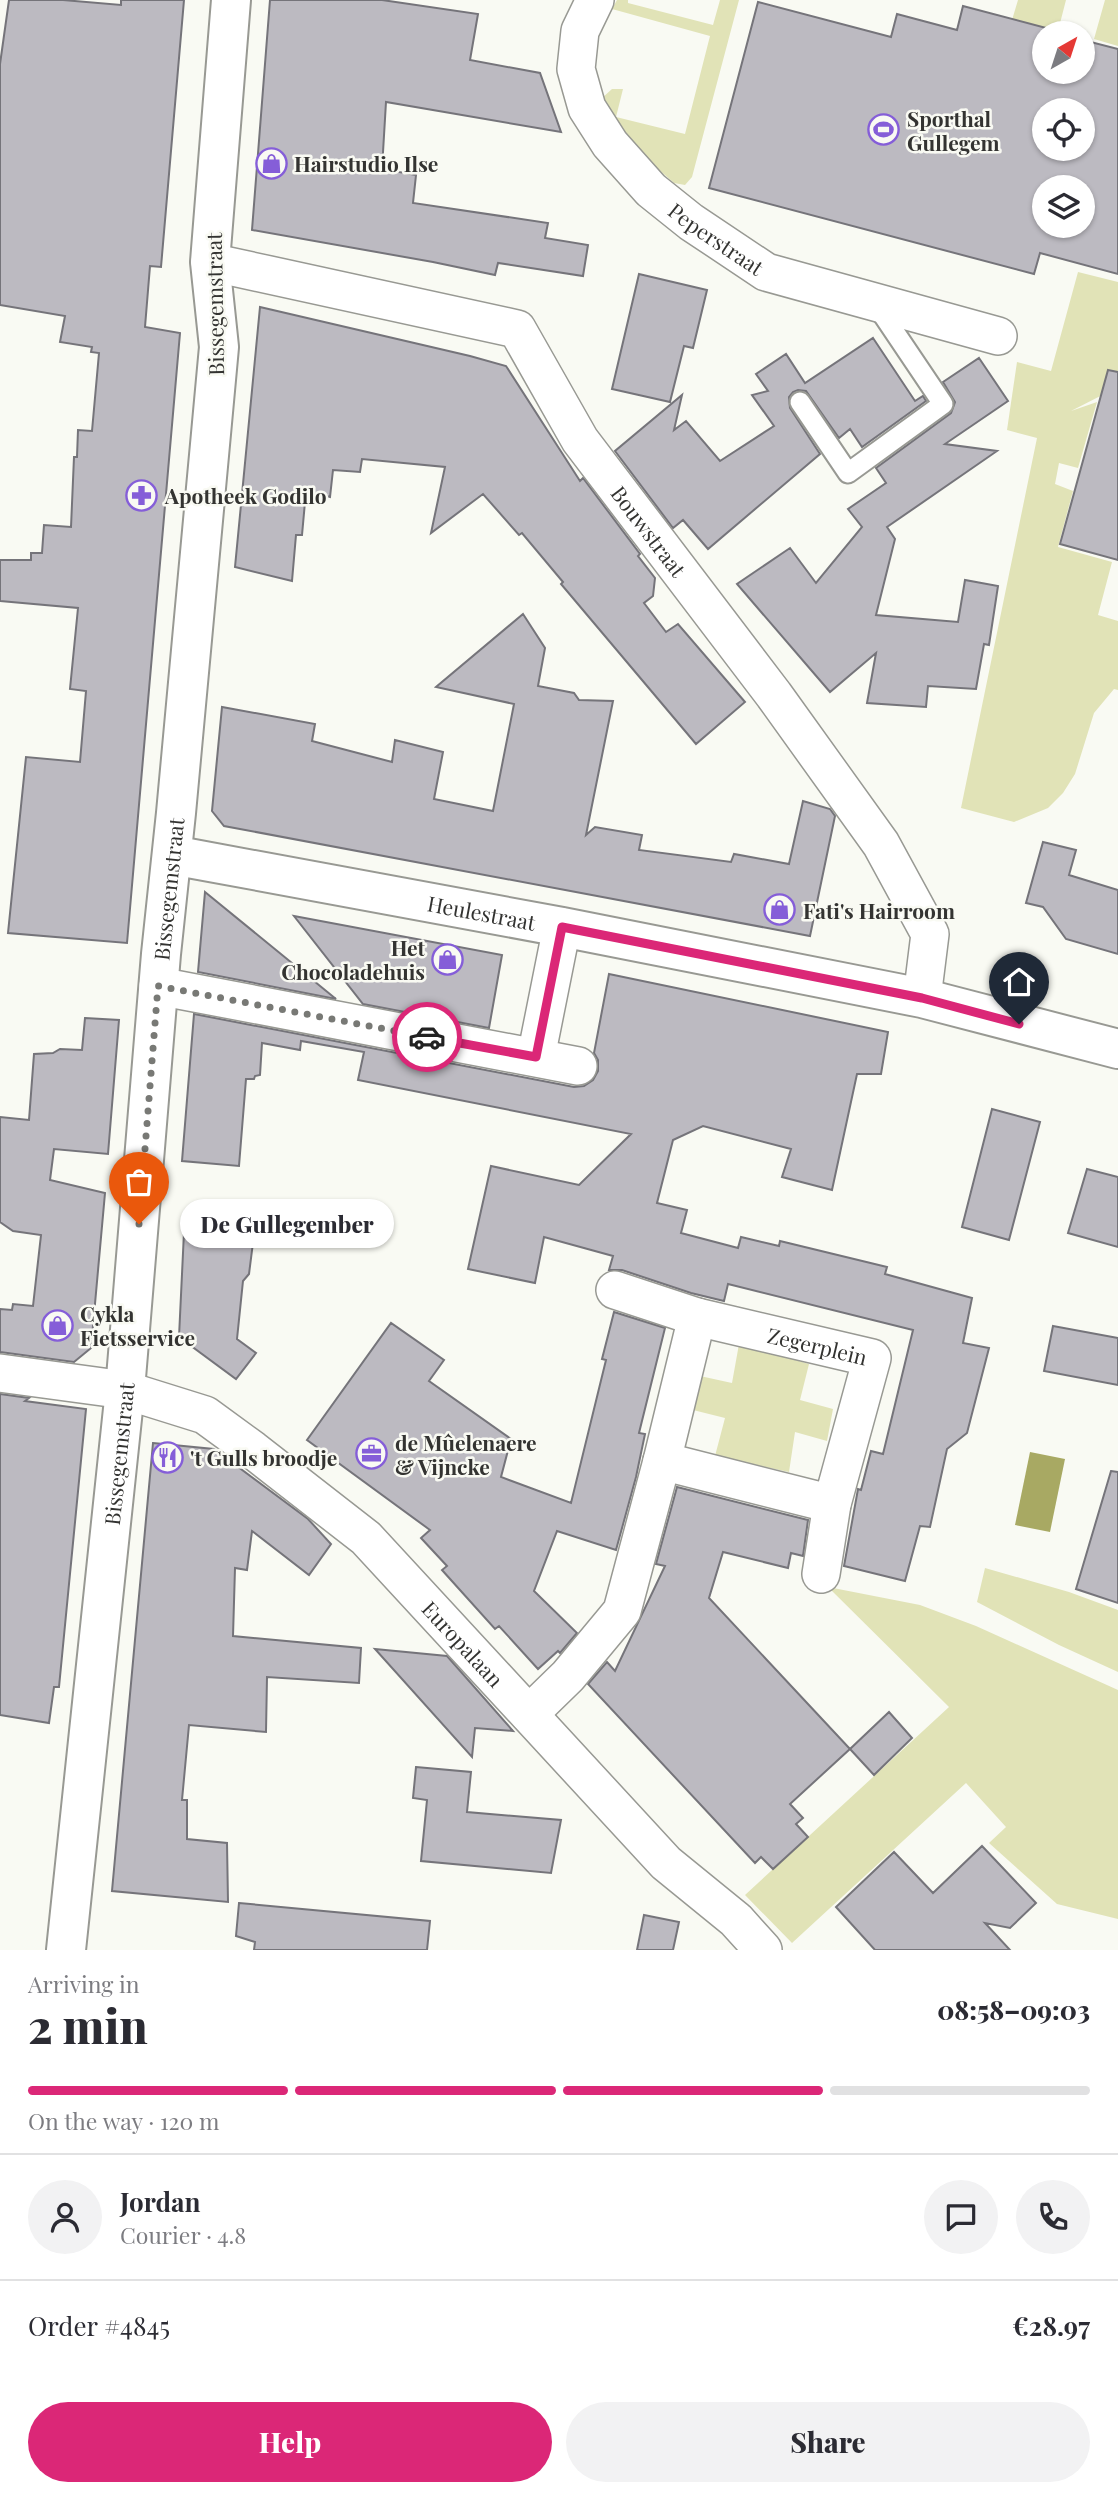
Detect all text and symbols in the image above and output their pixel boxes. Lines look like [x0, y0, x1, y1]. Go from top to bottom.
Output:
north arrow [1032, 21, 1096, 84]
map controls [1032, 21, 1095, 238]
button: locate [1032, 98, 1095, 161]
place label: Sporthal Gullegem [907, 104, 999, 156]
sports icon: Sporthal Gullegem [867, 113, 901, 147]
shop icon: Hairstudio Ilse [254, 146, 288, 180]
place label: Hairstudio Ilse [294, 149, 438, 177]
button: layers [1032, 175, 1095, 238]
street label: Peperstraat [663, 196, 770, 281]
street label: Bissegemstraat [199, 232, 229, 376]
pharmacy icon: Apotheek Godilo [125, 478, 159, 512]
street label: Bouwstraat [605, 480, 693, 583]
place label: Apotheek Godilo [164, 481, 327, 509]
street label: Bissegemstraat [146, 816, 189, 962]
street label: Heulestraat [425, 888, 539, 936]
shop icon: Fati's Hairroom [763, 893, 797, 927]
place label: Fati's Hairroom [803, 896, 955, 924]
place label: Het Chocoladehuis [281, 933, 426, 985]
shop icon: Het Chocoladehuis [431, 942, 465, 976]
pin [989, 952, 1049, 1024]
icon: home [1000, 963, 1038, 1001]
courier [392, 1002, 462, 1072]
icon: car [408, 1018, 446, 1056]
pin [109, 1152, 169, 1224]
icon: bag [120, 1163, 158, 1201]
callout: De Gullegember [181, 1200, 394, 1248]
text: De Gullegember [200, 1208, 374, 1239]
place label: Cykla Fietsservice [80, 1299, 195, 1351]
shop icon: Cykla Fietsservice [40, 1308, 74, 1342]
street label: Zegerplein [765, 1320, 870, 1370]
street label: Bissegemstraat [97, 1381, 140, 1526]
place label: de Mûelenaere & Vijncke [395, 1428, 537, 1480]
office icon: de Mûelenaere & Vijncke [355, 1437, 389, 1471]
restaurant icon: 't Gulls broodje [150, 1440, 184, 1474]
place label: 't Gulls broodje [190, 1443, 337, 1471]
street label: Europalaan [416, 1594, 510, 1693]
text: Arriving in [28, 1968, 140, 1999]
text: 08:58–09:03 [937, 1992, 1090, 2027]
text: 2 min [28, 1994, 148, 2056]
text: On the way · 120 m [28, 2105, 220, 2136]
button: person [28, 2180, 102, 2254]
button: chat [924, 2180, 998, 2254]
button: phone [1016, 2180, 1090, 2254]
text: Jordan [120, 2184, 200, 2219]
text: Courier · 4.8 [120, 2219, 246, 2250]
text: Order #4845 [28, 2308, 170, 2343]
text: €28.97 [1012, 2308, 1090, 2343]
button: Help [28, 2402, 552, 2482]
button: Share [566, 2402, 1090, 2482]

